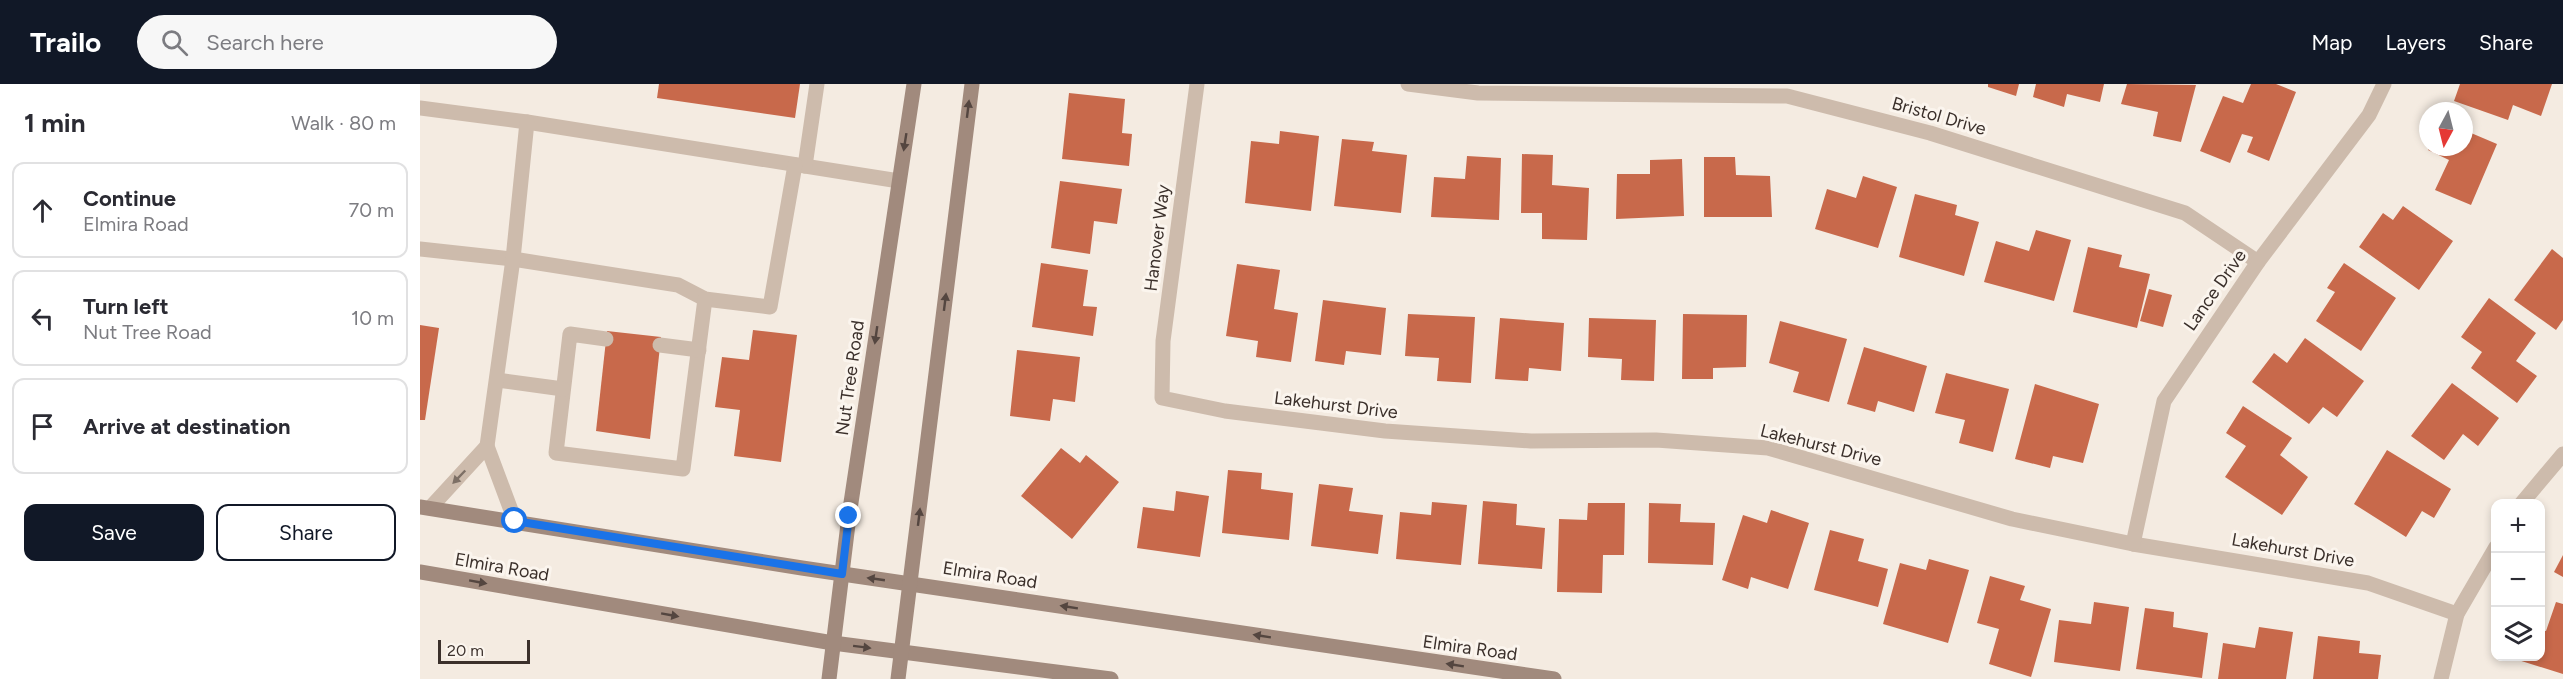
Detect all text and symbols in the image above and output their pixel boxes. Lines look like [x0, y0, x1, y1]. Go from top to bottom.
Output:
search box [137, 15, 557, 69]
text: Trailo [30, 25, 101, 59]
icon: search [158, 26, 191, 59]
text: Search here [206, 29, 324, 56]
text: Map [2312, 30, 2352, 55]
text: Layers [2385, 30, 2446, 55]
text: Share [2479, 30, 2533, 55]
street label: Bristol Drive [1889, 92, 1989, 140]
one-way arrow [964, 99, 973, 118]
north arrow [2419, 102, 2473, 156]
text: 1 min [24, 107, 85, 139]
text: Walk · 80 m [291, 111, 396, 135]
one-way arrow [900, 132, 909, 151]
street label: Hanover Way [1140, 183, 1175, 293]
text: Continue [83, 185, 176, 212]
icon: ahead [26, 194, 59, 227]
text: 70 m [348, 198, 394, 222]
text: Elmira Road [83, 212, 189, 236]
street label: Lance Drive [2179, 245, 2251, 335]
text: Turn left [83, 293, 169, 320]
one-way arrow [940, 293, 950, 312]
icon: left [26, 302, 59, 335]
text: 10 m [351, 306, 394, 330]
street label: Nut Tree Road [831, 319, 869, 437]
text: Nut Tree Road [83, 320, 212, 344]
one-way arrow [871, 325, 880, 344]
street label: Lakehurst Drive [1273, 387, 1399, 424]
icon: arrive [26, 410, 59, 443]
text: Arrive at destination [83, 413, 291, 440]
street label: Lakehurst Drive [1758, 419, 1884, 471]
one-way arrow [453, 470, 467, 484]
map controls [2491, 499, 2545, 661]
button: + [2491, 499, 2545, 553]
route end [835, 502, 861, 528]
button: Save [24, 504, 204, 561]
button: Share [216, 504, 396, 561]
route start [501, 507, 527, 533]
one-way arrow [914, 507, 923, 526]
street label: Lakehurst Drive [2230, 528, 2356, 572]
street label: Elmira Road [453, 548, 551, 586]
button: − [2491, 553, 2545, 607]
street label: Elmira Road [941, 557, 1039, 593]
one-way arrow [867, 574, 886, 583]
one-way arrow [468, 578, 487, 587]
one-way arrow [1060, 603, 1079, 612]
button: layers [2491, 607, 2545, 661]
one-way arrow [660, 611, 679, 620]
street label: Elmira Road [1421, 630, 1519, 666]
one-way arrow [1252, 632, 1271, 641]
scale bar [438, 637, 530, 664]
text: 20 m [447, 641, 484, 660]
one-way arrow [853, 643, 872, 652]
one-way arrow [1445, 661, 1464, 670]

